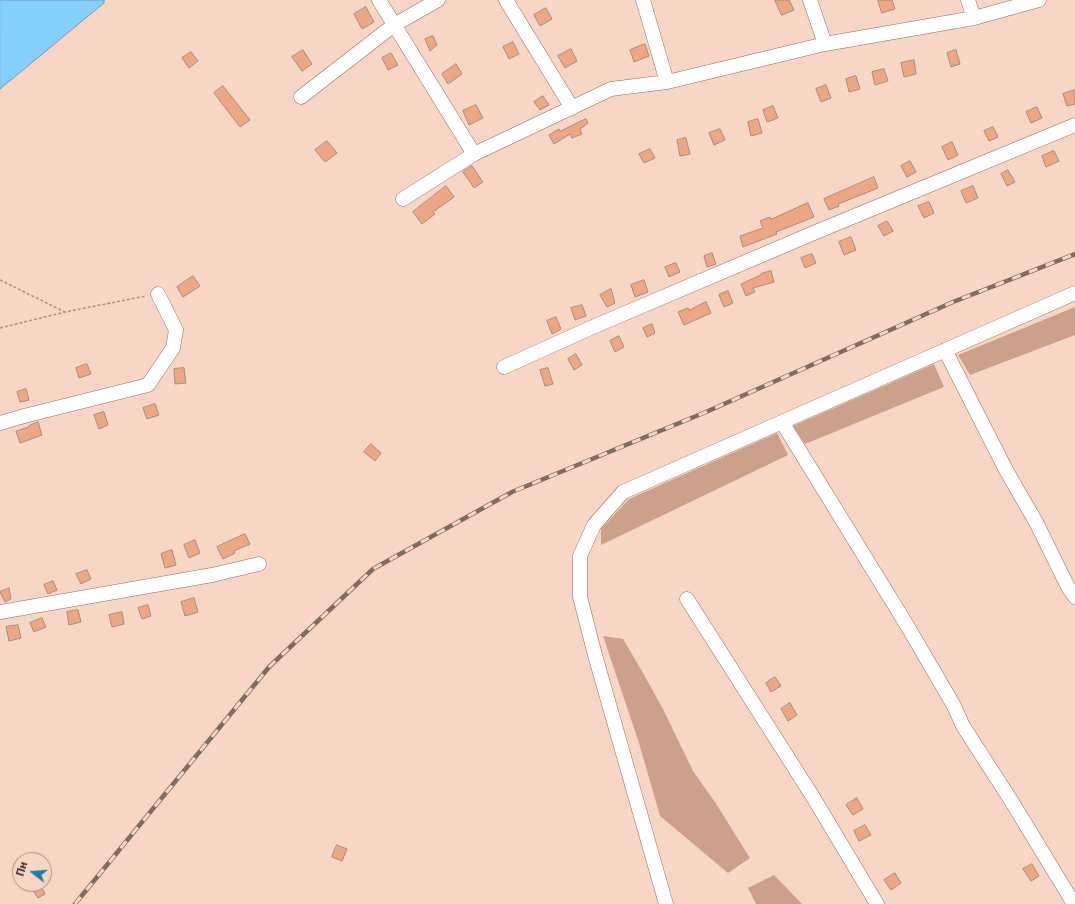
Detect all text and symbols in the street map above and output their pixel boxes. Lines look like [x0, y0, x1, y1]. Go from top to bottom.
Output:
north arrow [12, 852, 52, 892]
text: Пн [13, 860, 29, 877]

